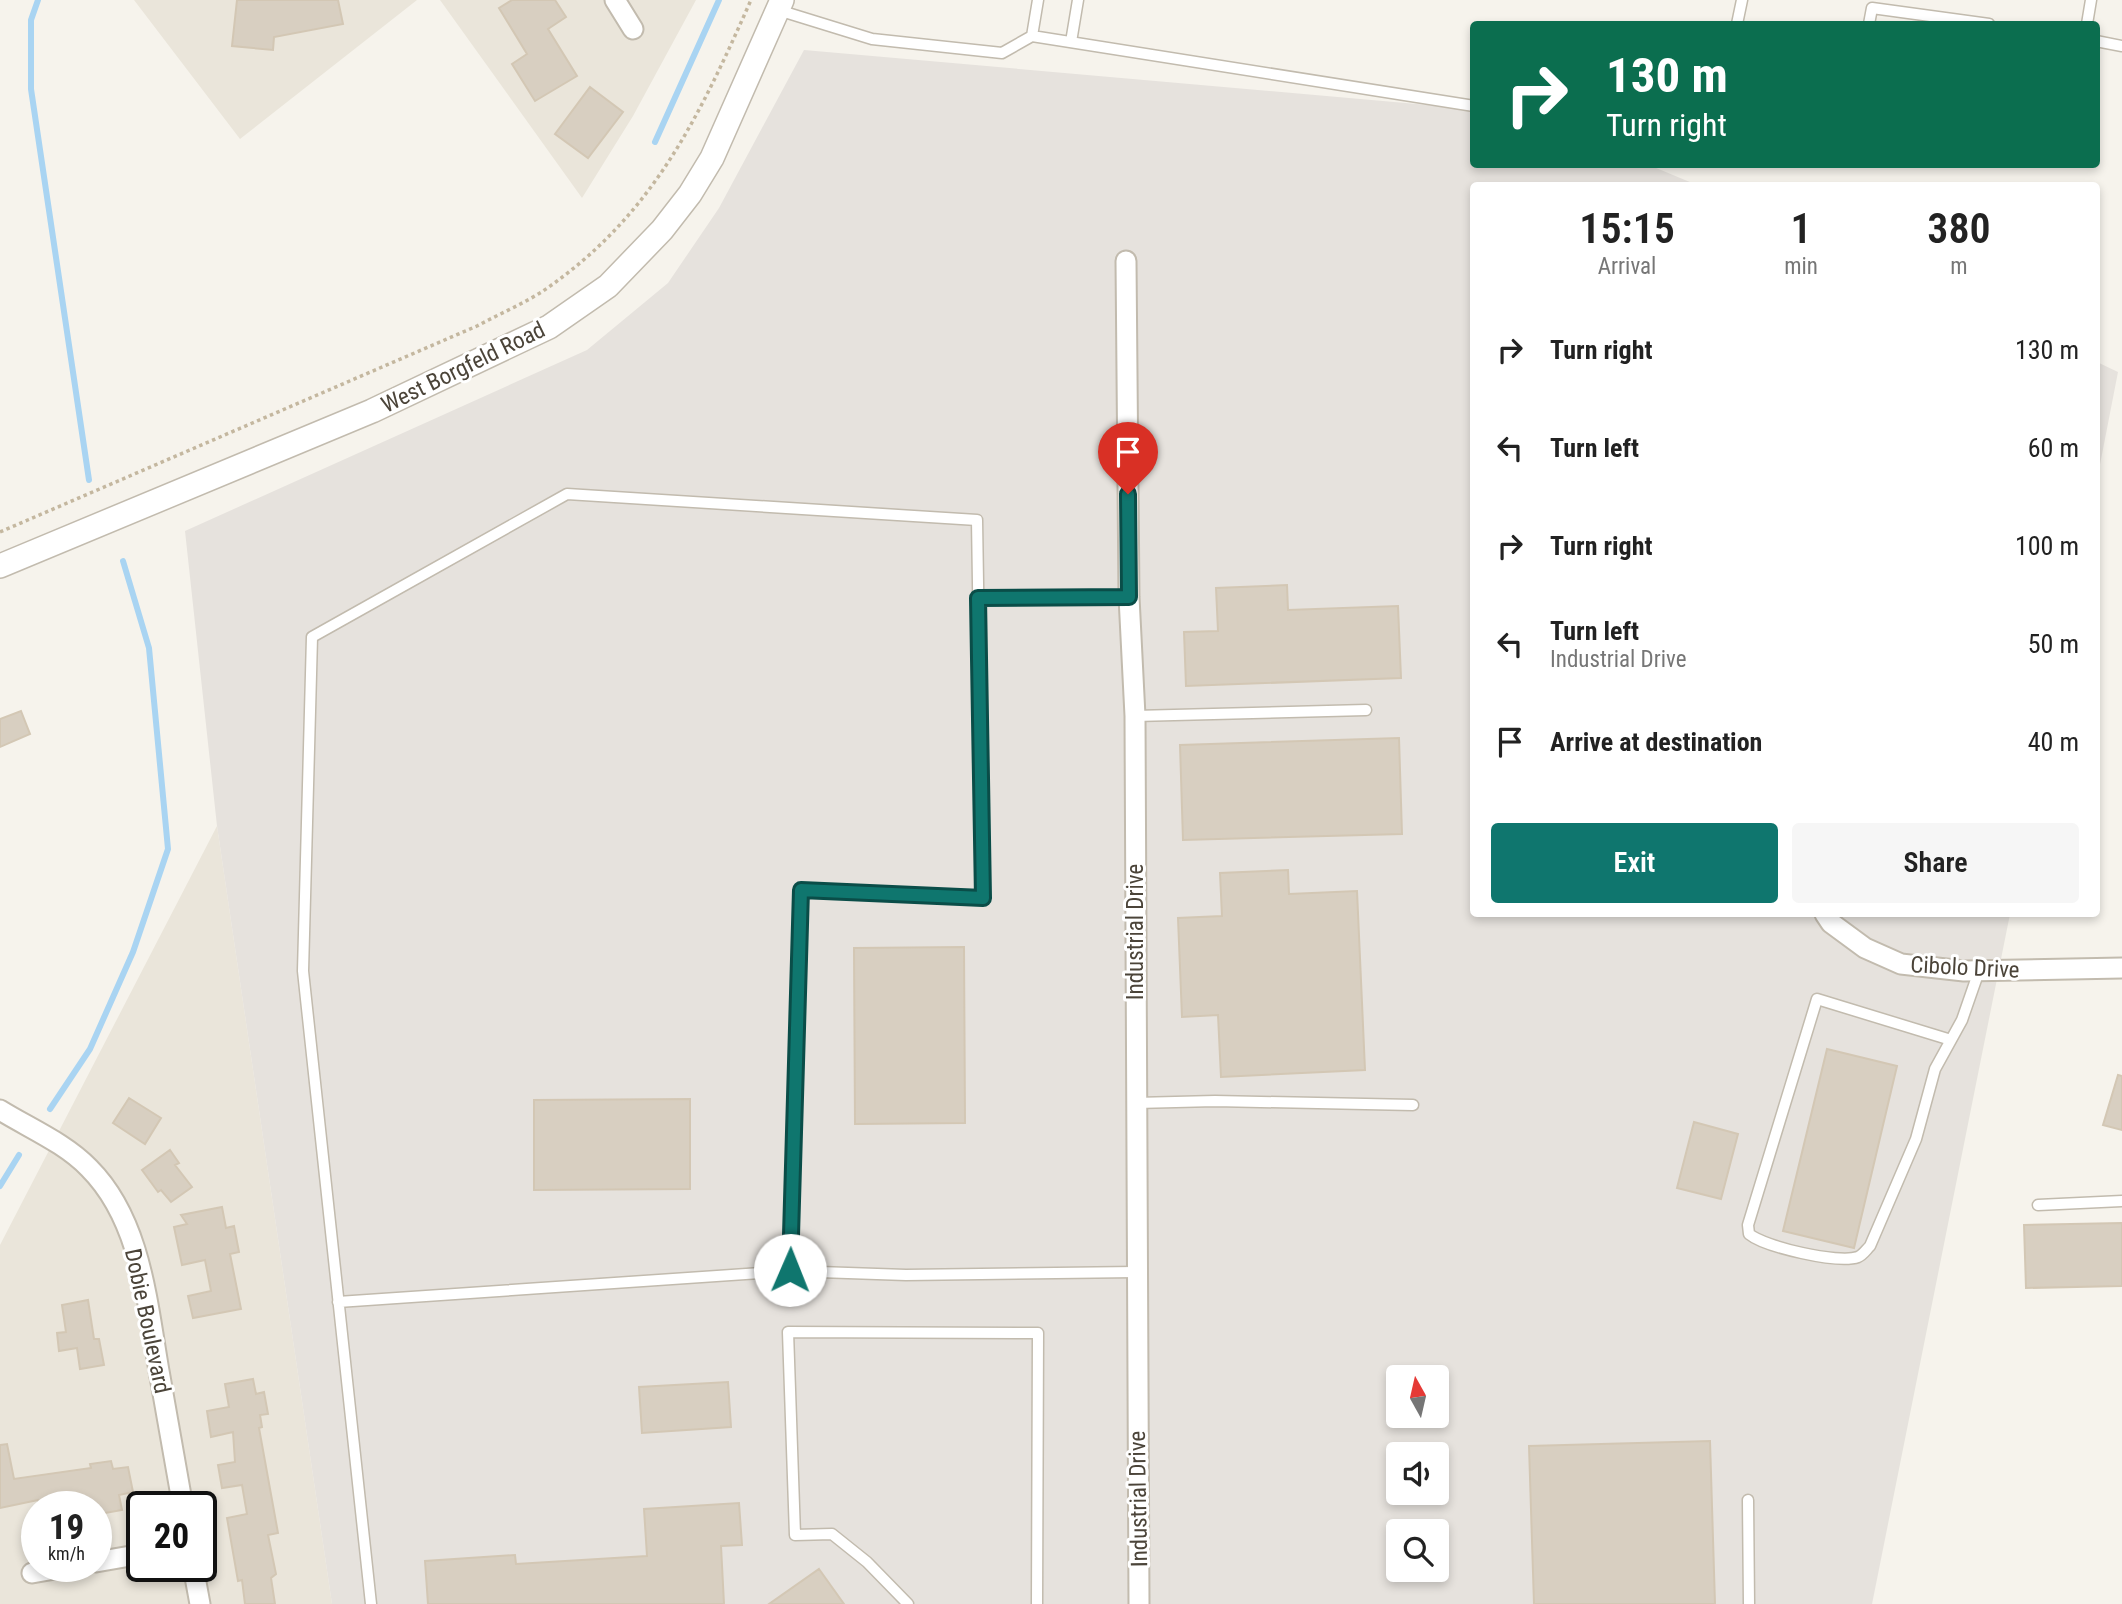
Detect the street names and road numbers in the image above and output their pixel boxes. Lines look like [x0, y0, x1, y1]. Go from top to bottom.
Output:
street label: West Borgfeld Road [377, 316, 549, 419]
street label: Industrial Drive [1122, 864, 1149, 1000]
street label: Cibolo Drive [1910, 951, 2020, 984]
street label: Dobie Boulevard [119, 1246, 176, 1396]
street label: Industrial Drive [1124, 1431, 1153, 1567]

